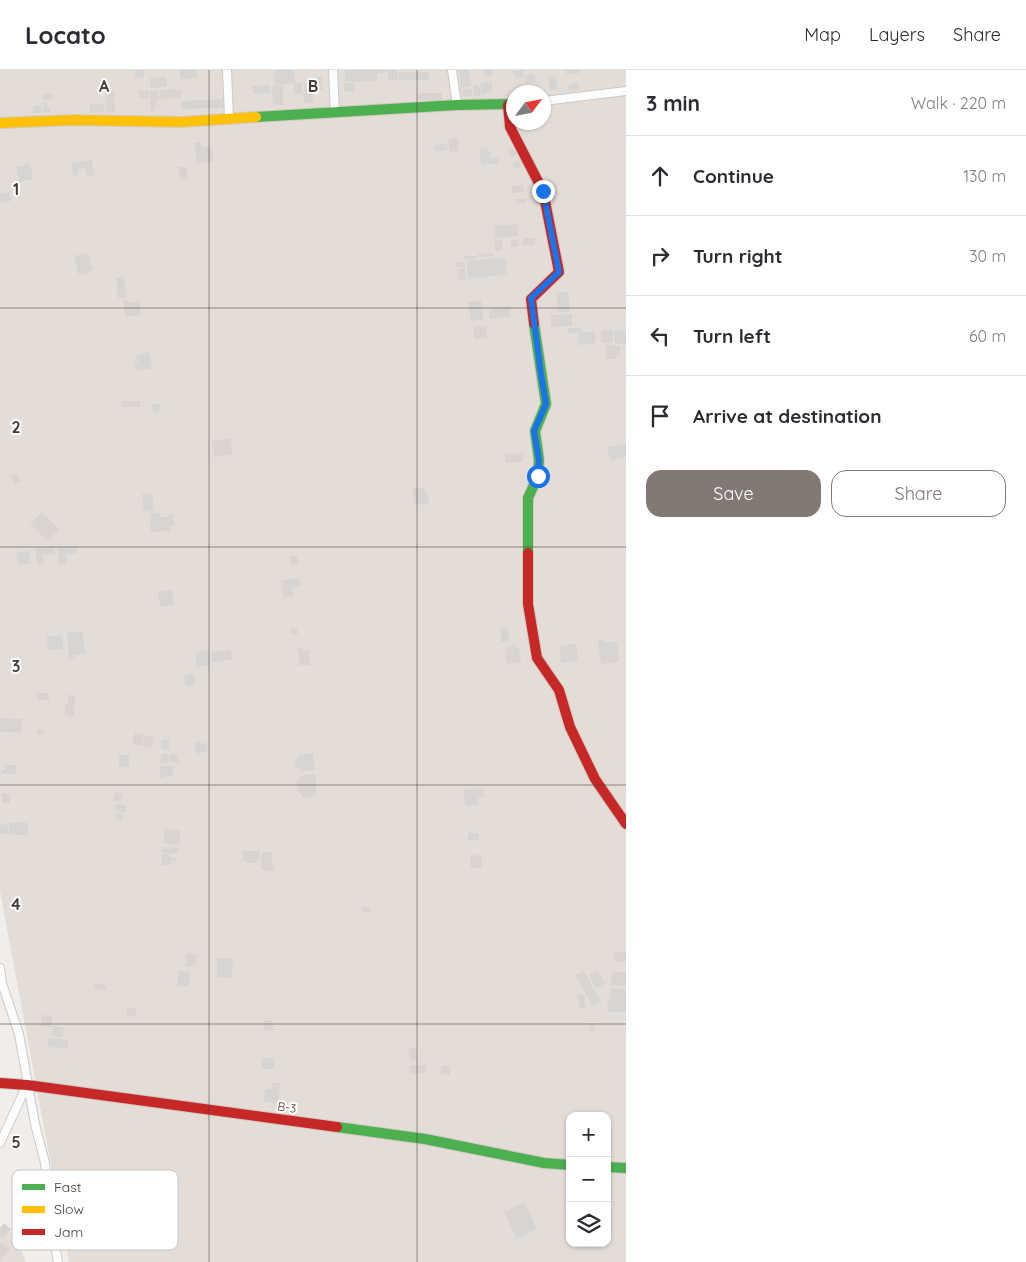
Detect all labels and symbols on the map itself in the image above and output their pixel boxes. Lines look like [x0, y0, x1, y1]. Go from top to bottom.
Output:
text: A [99, 76, 110, 96]
text: B [308, 76, 318, 96]
north arrow [506, 85, 551, 130]
text: 1 [13, 179, 19, 199]
route end [532, 180, 555, 203]
text: 2 [11, 417, 21, 437]
route start [527, 465, 550, 488]
text: 3 [12, 656, 20, 676]
text: 4 [11, 894, 21, 914]
street label: B-3 [277, 1098, 297, 1116]
text: 5 [11, 1132, 21, 1152]
legend [12, 1170, 178, 1250]
text: Fast [54, 1178, 82, 1196]
text: Slow [54, 1200, 84, 1218]
text: Jam [54, 1223, 83, 1241]

